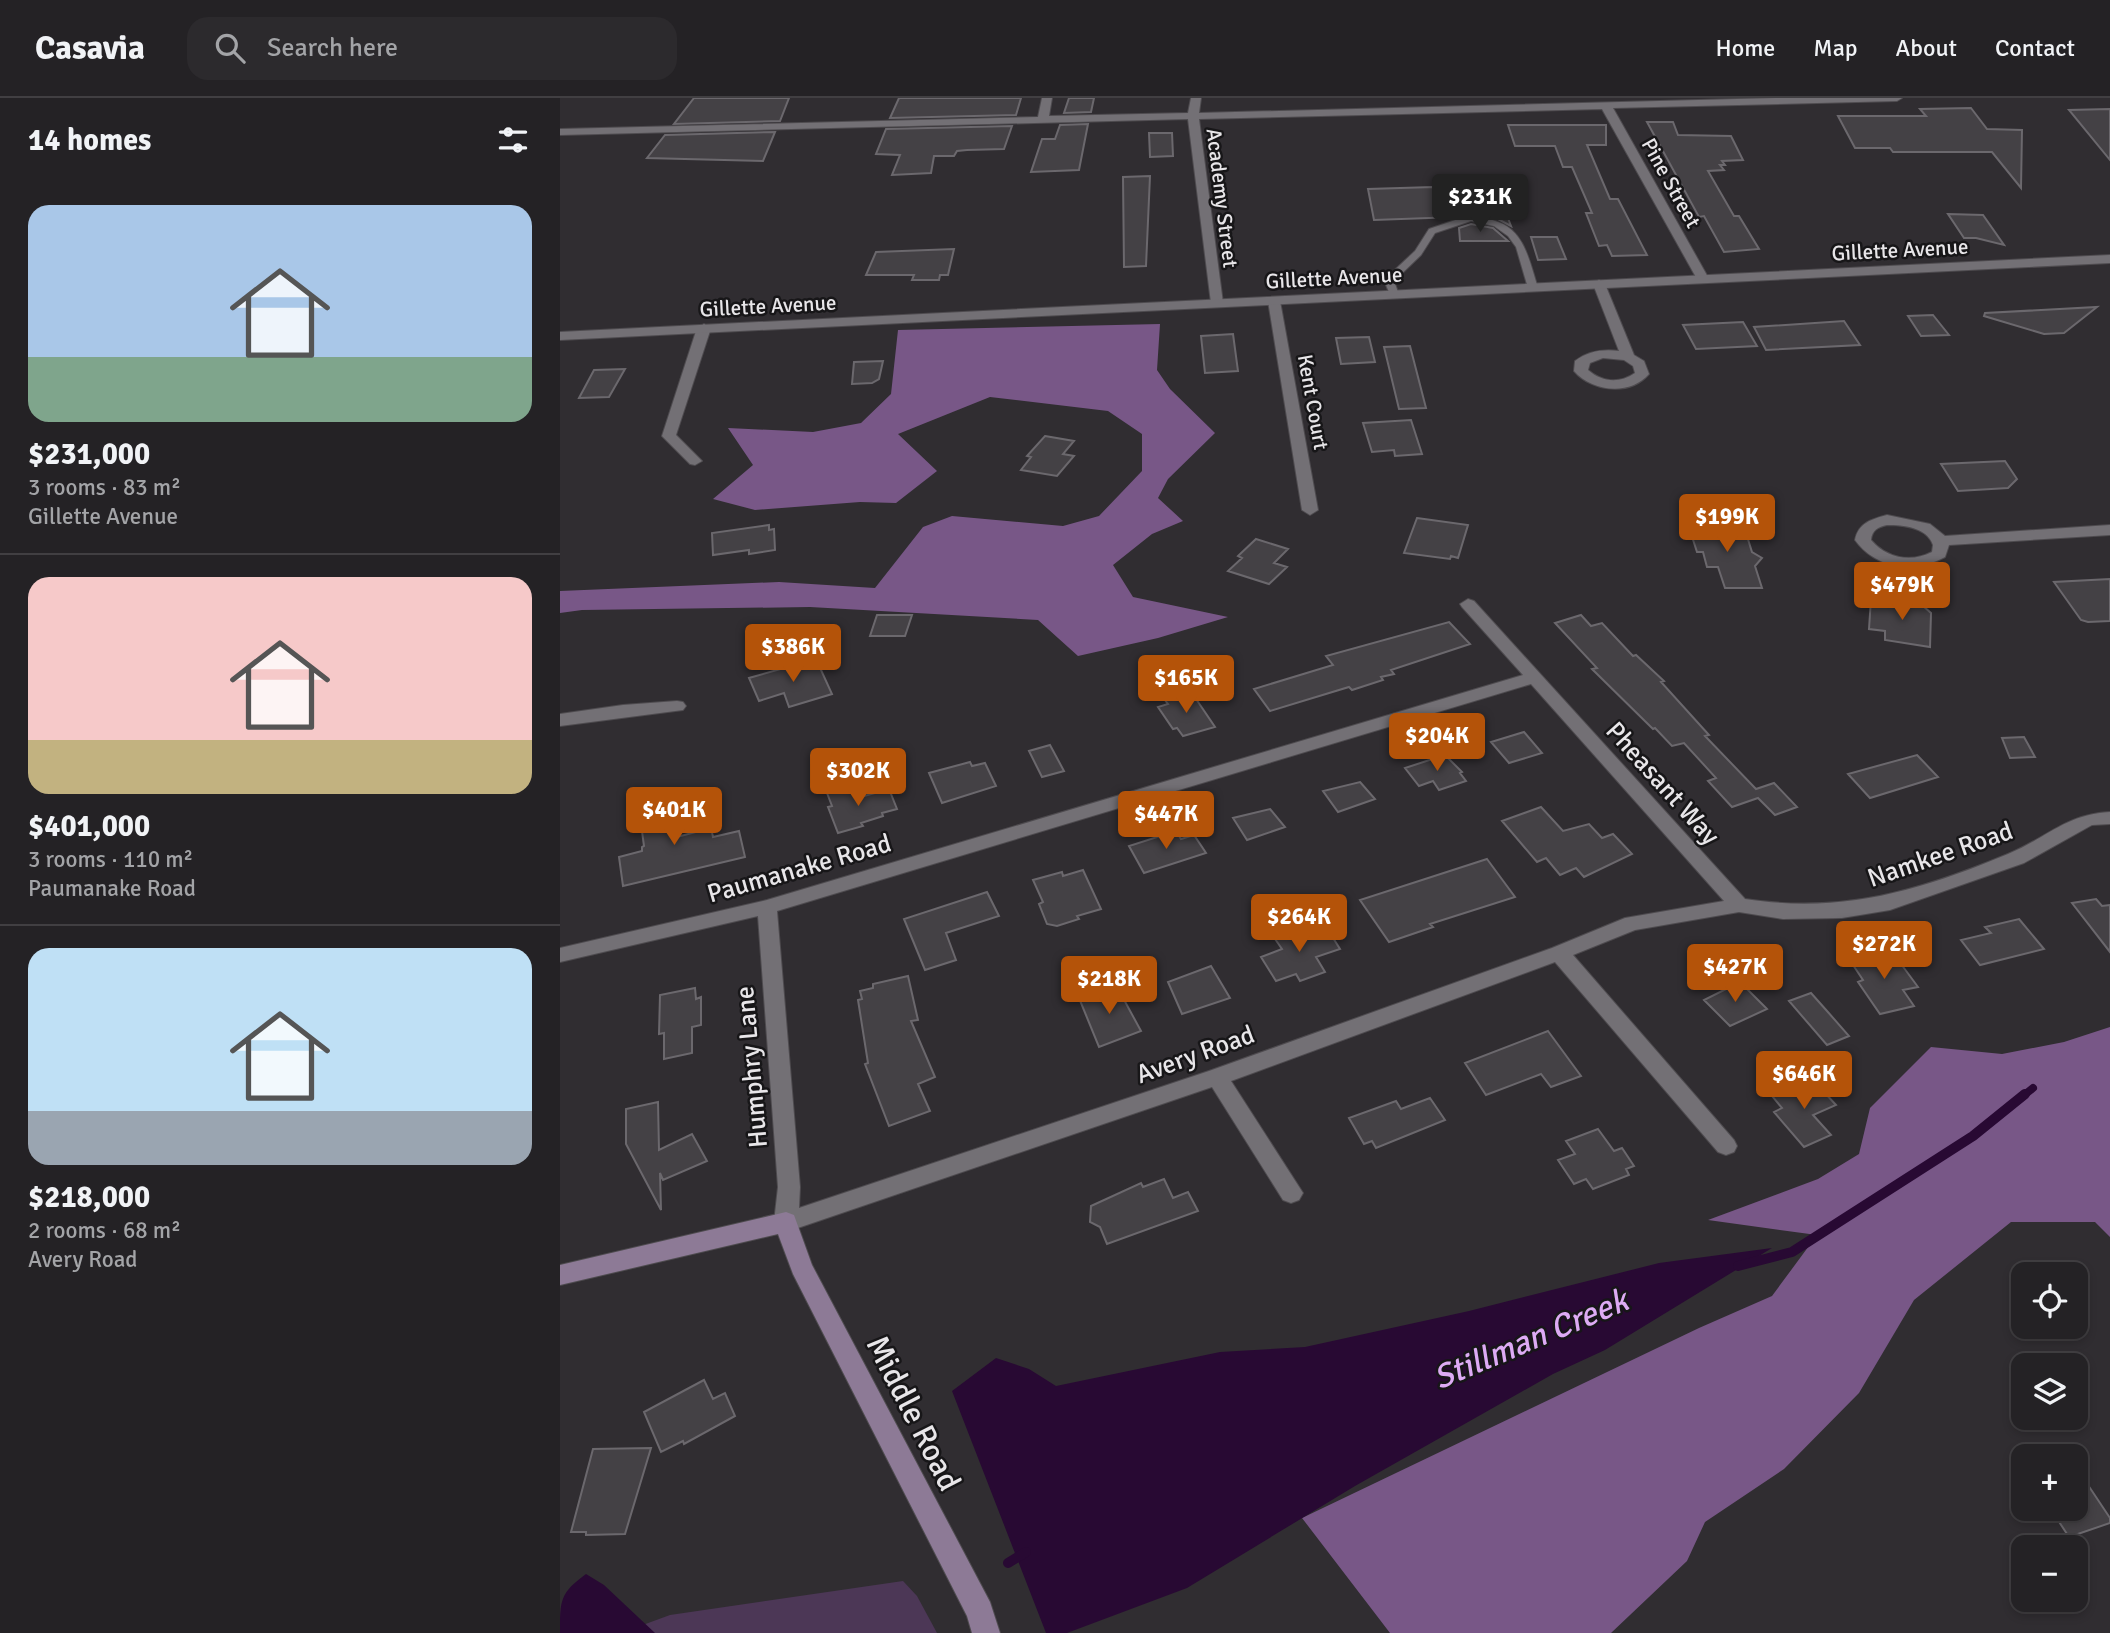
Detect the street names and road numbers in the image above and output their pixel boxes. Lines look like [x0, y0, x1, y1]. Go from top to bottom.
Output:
street label: Academy Street [1201, 127, 1243, 269]
street label: Pine Street [1636, 133, 1706, 233]
street label: Gillette Avenue [1831, 233, 1969, 267]
street label: Gillette Avenue [1265, 261, 1403, 295]
street label: Gillette Avenue [699, 289, 837, 323]
street label: Kent Court [1292, 352, 1334, 452]
street label: Pheasant Way [1599, 715, 1726, 852]
street label: Namkee Road [1863, 815, 2017, 895]
street label: Paumanake Road [704, 827, 895, 910]
street label: Humphry Lane [729, 985, 775, 1149]
street label: Avery Road [1132, 1019, 1259, 1091]
street label: Middle Road [858, 1329, 969, 1497]

